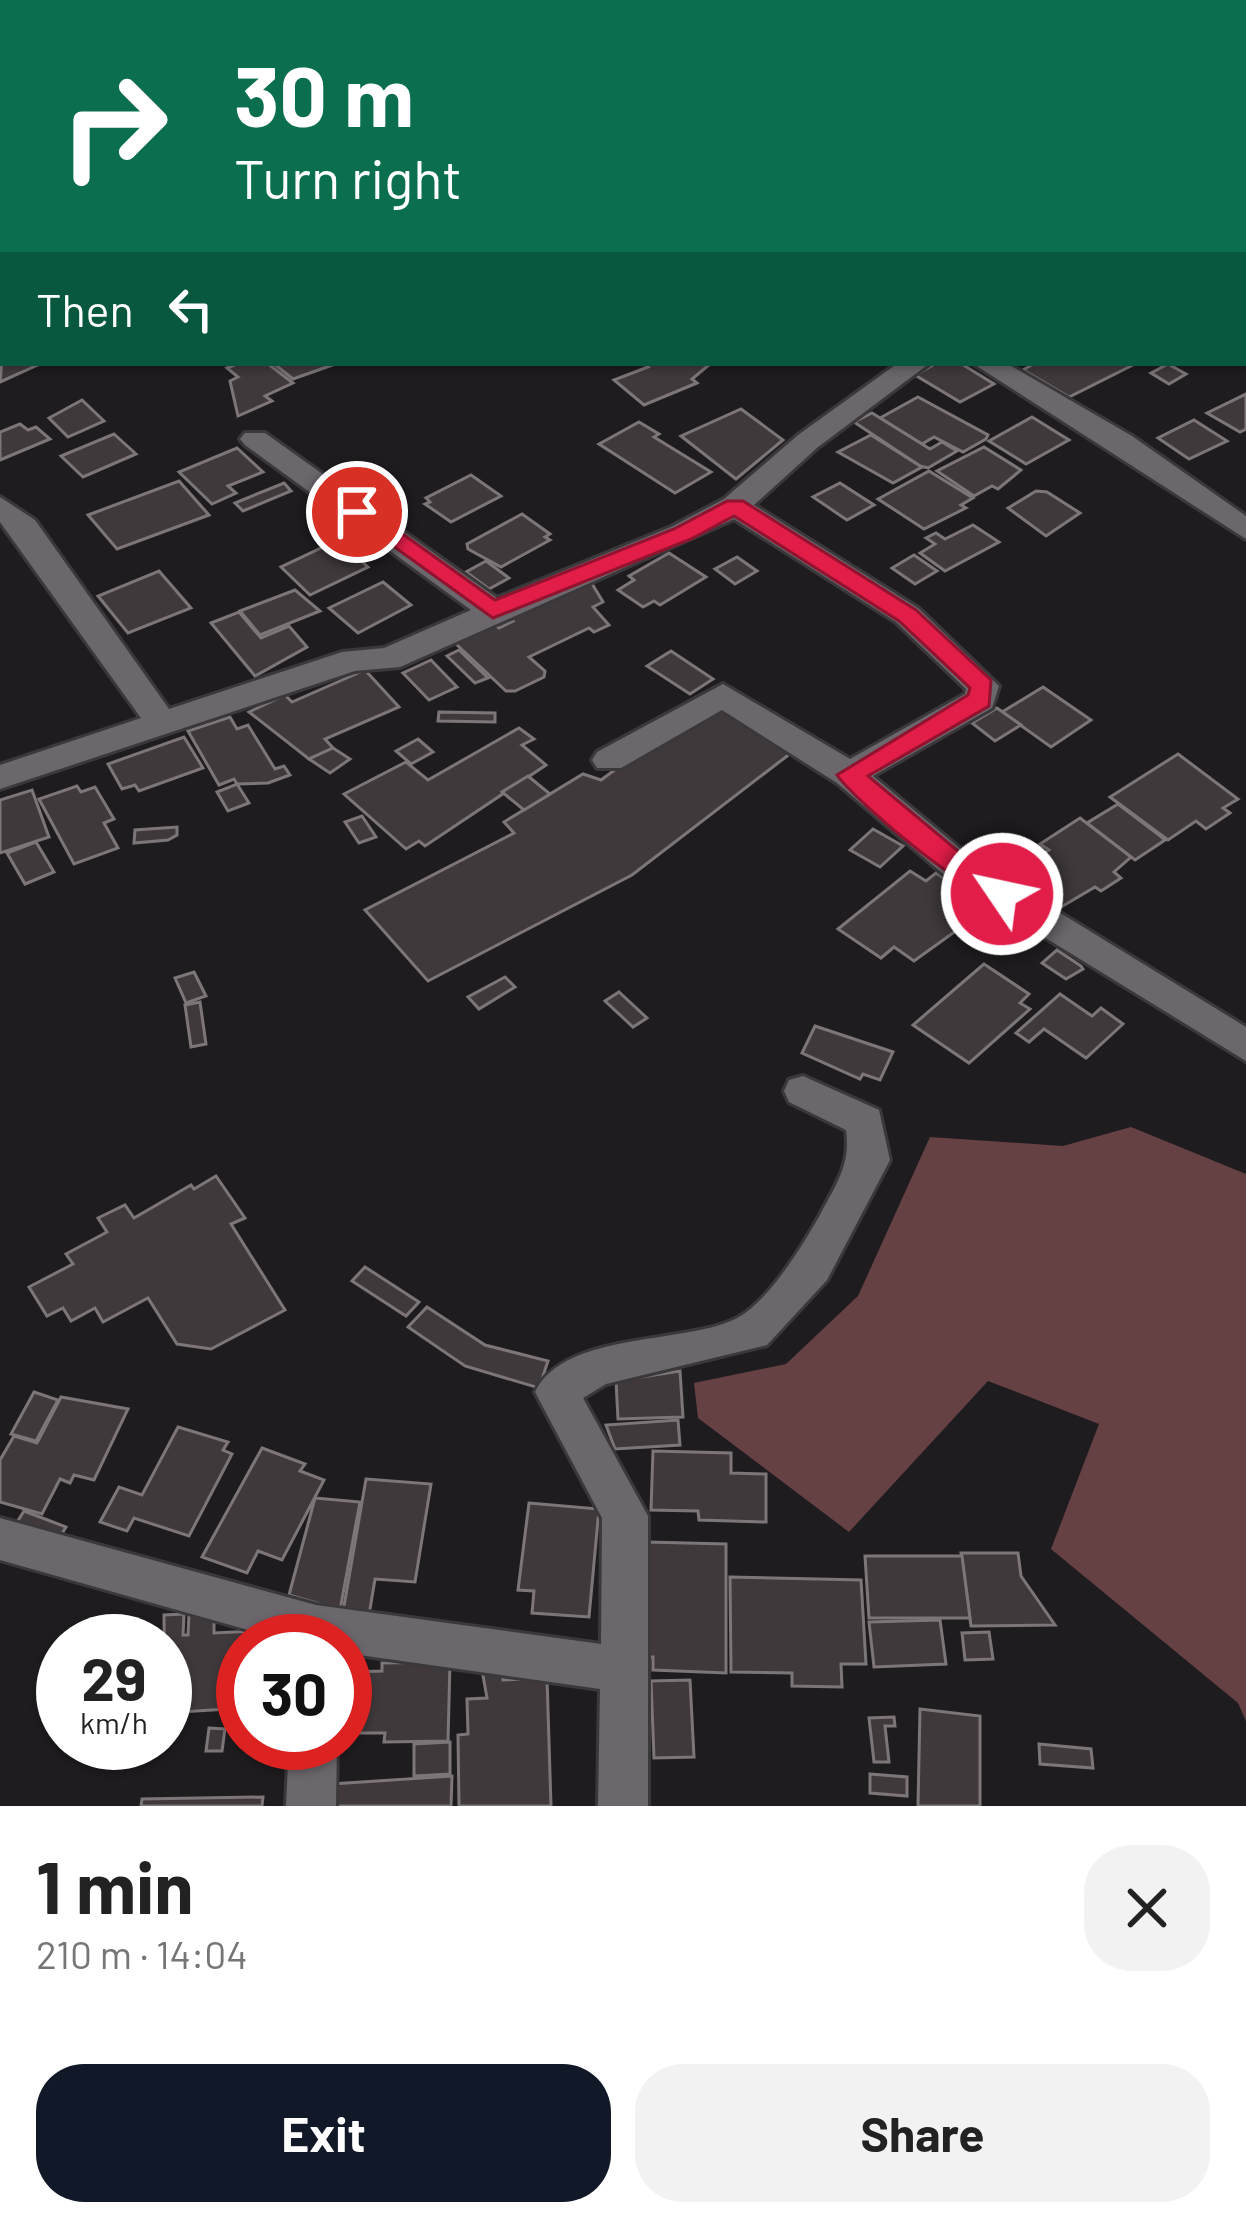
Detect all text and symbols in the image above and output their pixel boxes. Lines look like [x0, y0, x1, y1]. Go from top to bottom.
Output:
text: 30 m [234, 43, 414, 144]
icon: right [36, 48, 192, 204]
text: Turn right [234, 145, 462, 210]
icon: left [158, 276, 224, 342]
text: Then [36, 282, 134, 336]
pin [306, 461, 408, 563]
icon: arrive [324, 479, 390, 545]
position arrow [939, 831, 1065, 957]
speed limit sign: 30 [216, 1614, 372, 1770]
text: 29 [81, 1641, 147, 1713]
text: km/h [80, 1704, 148, 1740]
text: 1 min [36, 1842, 194, 1928]
button: close [1084, 1845, 1210, 1971]
text: 210 m · 14:04 [36, 1930, 248, 1977]
button: Exit [36, 2064, 611, 2202]
button: Share [635, 2064, 1210, 2202]

